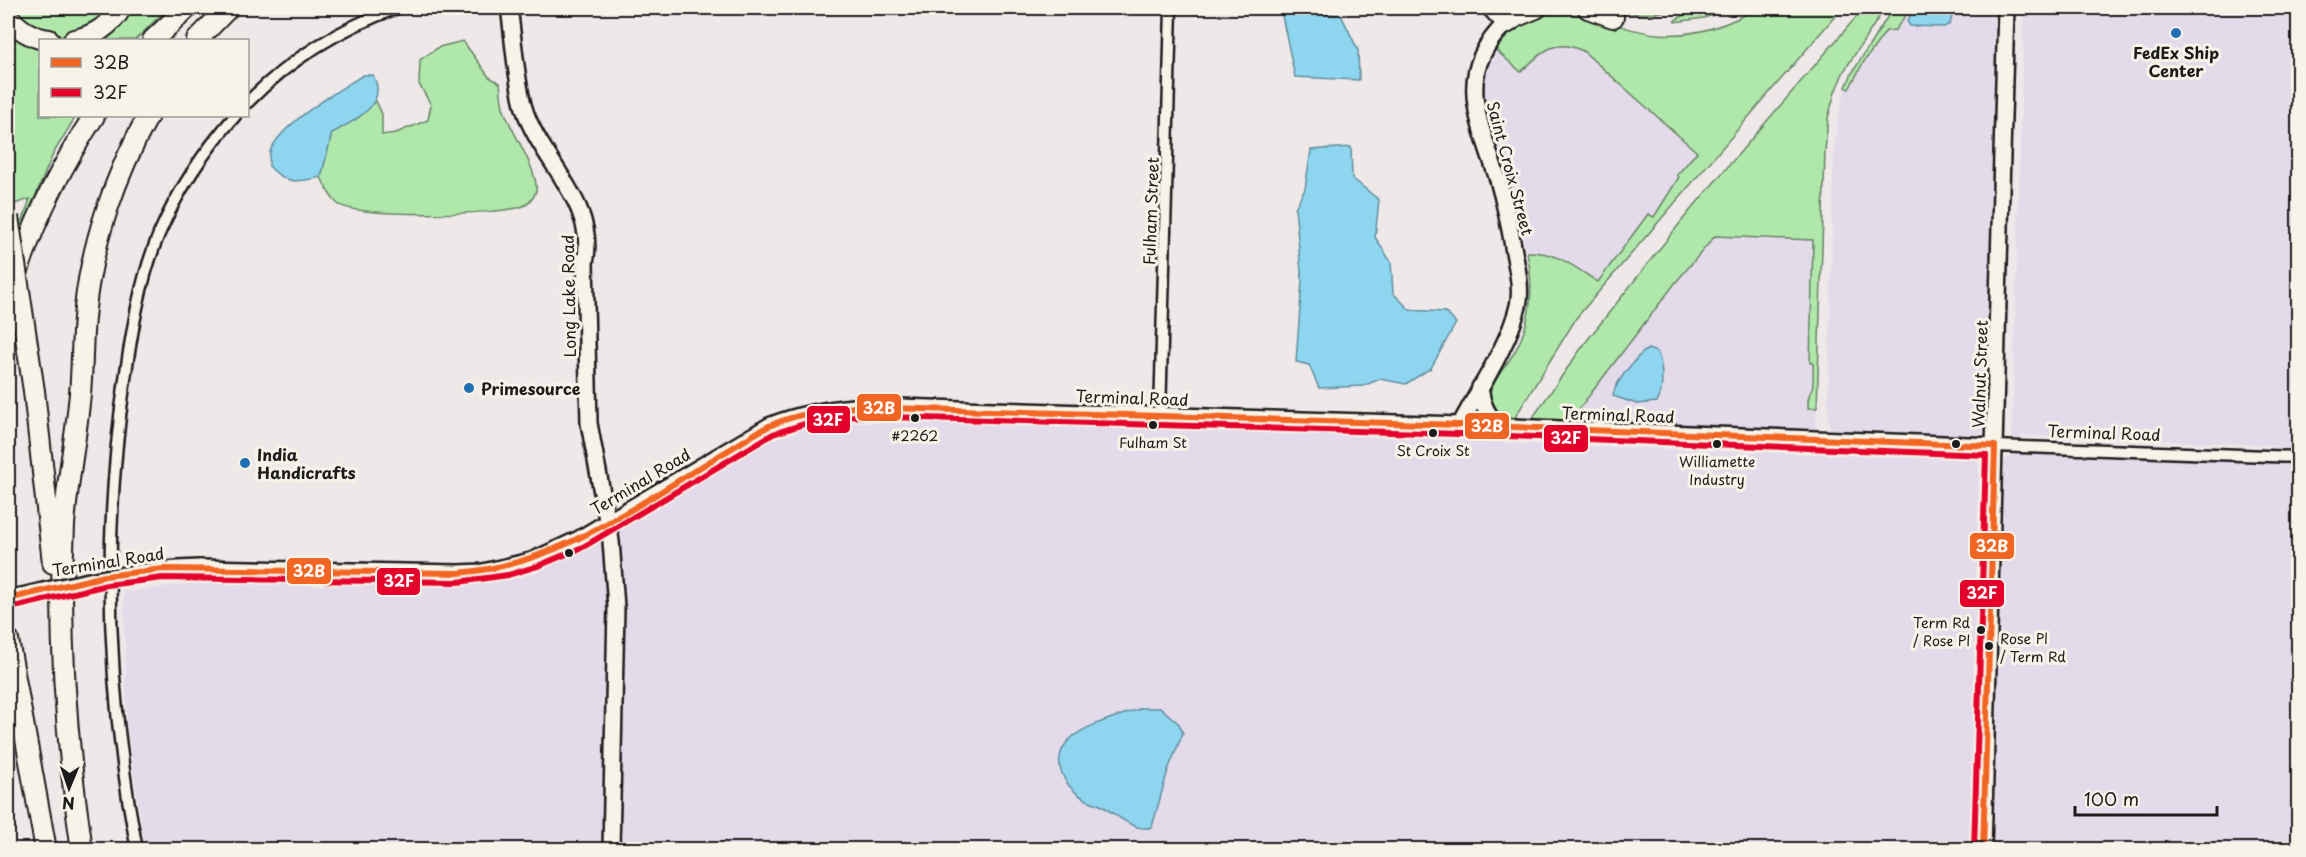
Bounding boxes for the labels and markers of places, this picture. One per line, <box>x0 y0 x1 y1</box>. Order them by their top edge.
marker: FedEx Ship Center <box>2169 26 2183 40</box>
place label: FedEx Ship Center <box>2133 40 2219 82</box>
place label: Primesource <box>481 376 581 400</box>
marker: Primesource <box>462 381 476 395</box>
marker: #2262 <box>909 412 921 424</box>
marker: Fulham St <box>1147 419 1159 431</box>
place label: #2262 <box>892 425 938 446</box>
marker: St Croix St <box>1427 427 1439 439</box>
place label: Fulham St <box>1119 432 1187 453</box>
marker: Williamette Industry <box>1711 438 1723 450</box>
unlabelled marker <box>1950 438 1962 450</box>
place label: St Croix St <box>1396 440 1470 461</box>
place label: India Handicrafts <box>257 442 356 484</box>
place label: Williamette Industry <box>1679 451 1755 490</box>
marker: India Handicrafts <box>238 456 252 470</box>
unlabelled marker <box>563 547 575 559</box>
place label: Term Rd / Rose Pl <box>1913 612 1970 651</box>
marker: Term Rd / Rose Pl <box>1975 624 1987 636</box>
place label: Rose Pl / Term Rd <box>2000 628 2066 667</box>
marker: Rose Pl / Term Rd <box>1983 640 1995 652</box>

